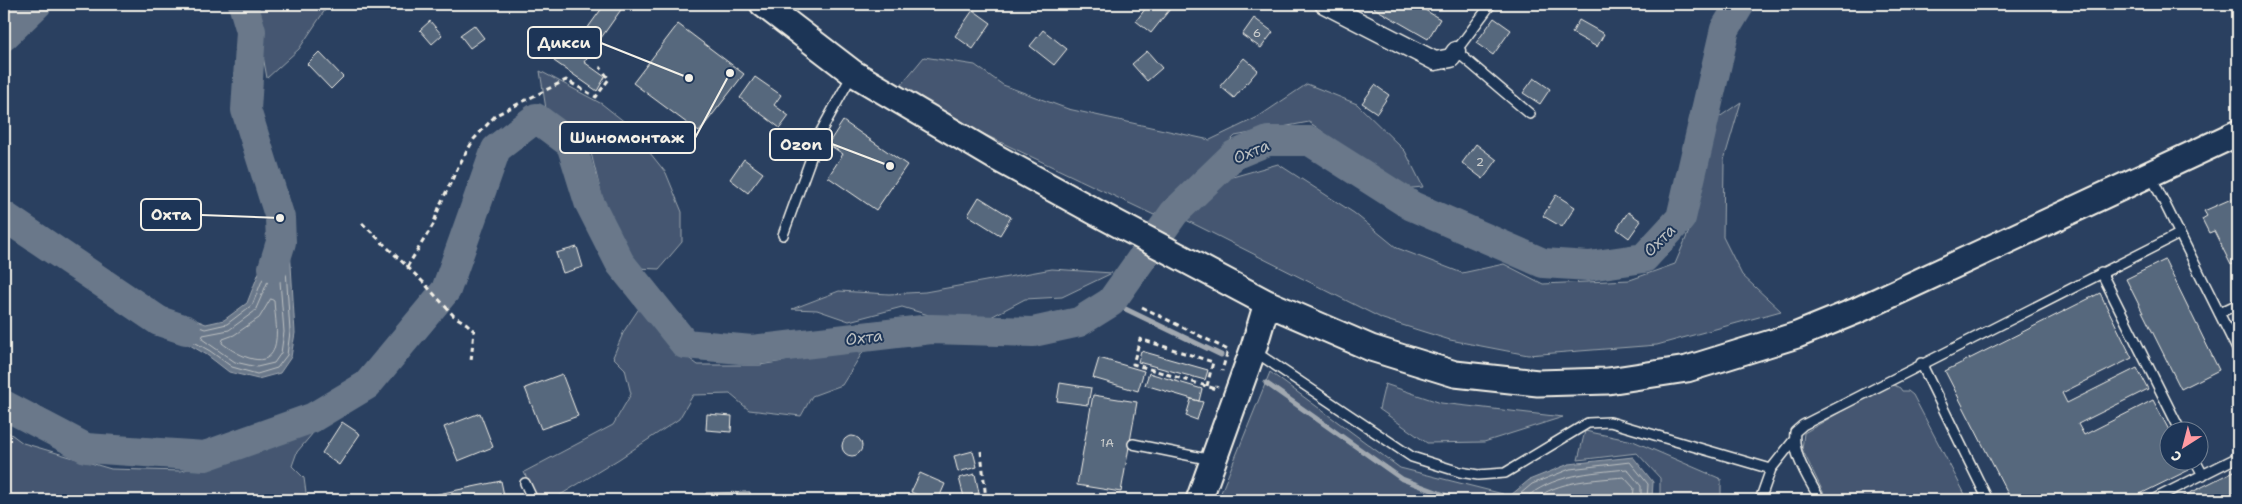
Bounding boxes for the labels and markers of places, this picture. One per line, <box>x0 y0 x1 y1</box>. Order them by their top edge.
callout: Дикси <box>528 27 601 58</box>
callout: Шиномонтаж <box>560 122 695 153</box>
callout: Ozon <box>770 129 832 160</box>
callout: Охта <box>141 199 201 230</box>

